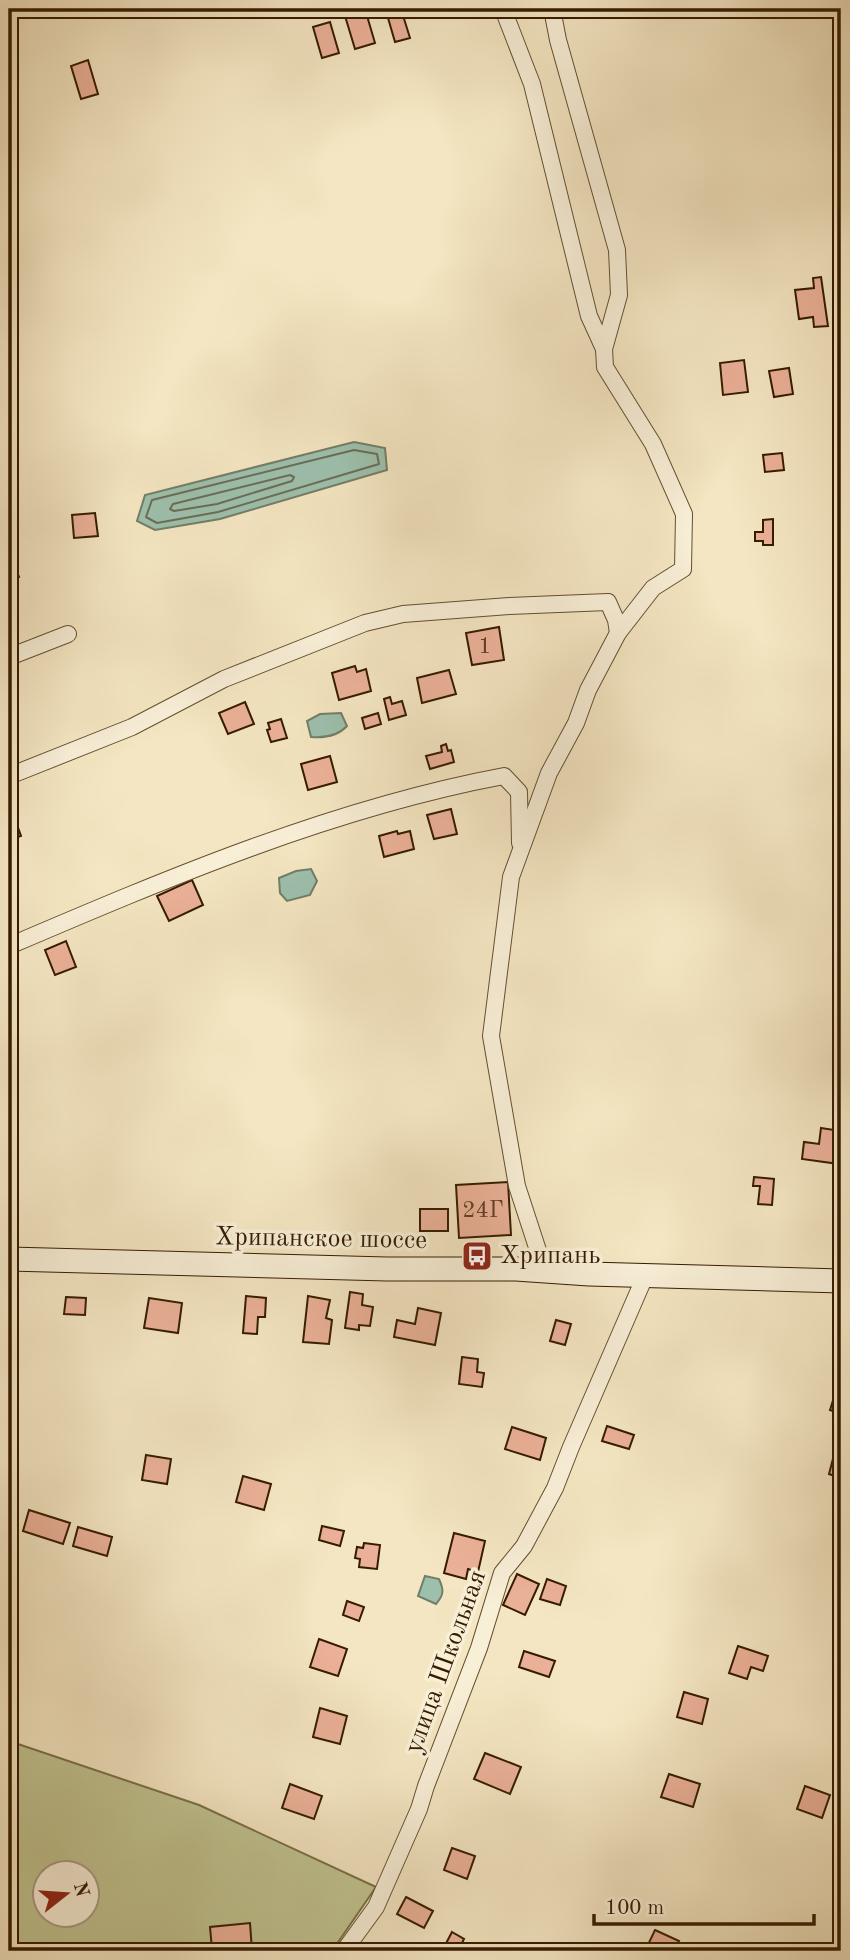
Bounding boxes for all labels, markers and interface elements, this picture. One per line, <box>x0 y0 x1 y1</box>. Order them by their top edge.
house number: 1 <box>478 635 492 658</box>
house number: 24Г <box>462 1199 504 1222</box>
street label: Хрипанское шоссе <box>215 1224 427 1254</box>
bus stop icon: Хрипань <box>460 1239 494 1273</box>
place label: Хрипань <box>500 1243 600 1269</box>
street label: улица Школьная <box>401 1567 491 1757</box>
north arrow <box>32 1858 102 1928</box>
text: N <box>69 1880 91 1900</box>
scale bar <box>594 1883 815 1927</box>
text: 100 m <box>605 1898 664 1919</box>

